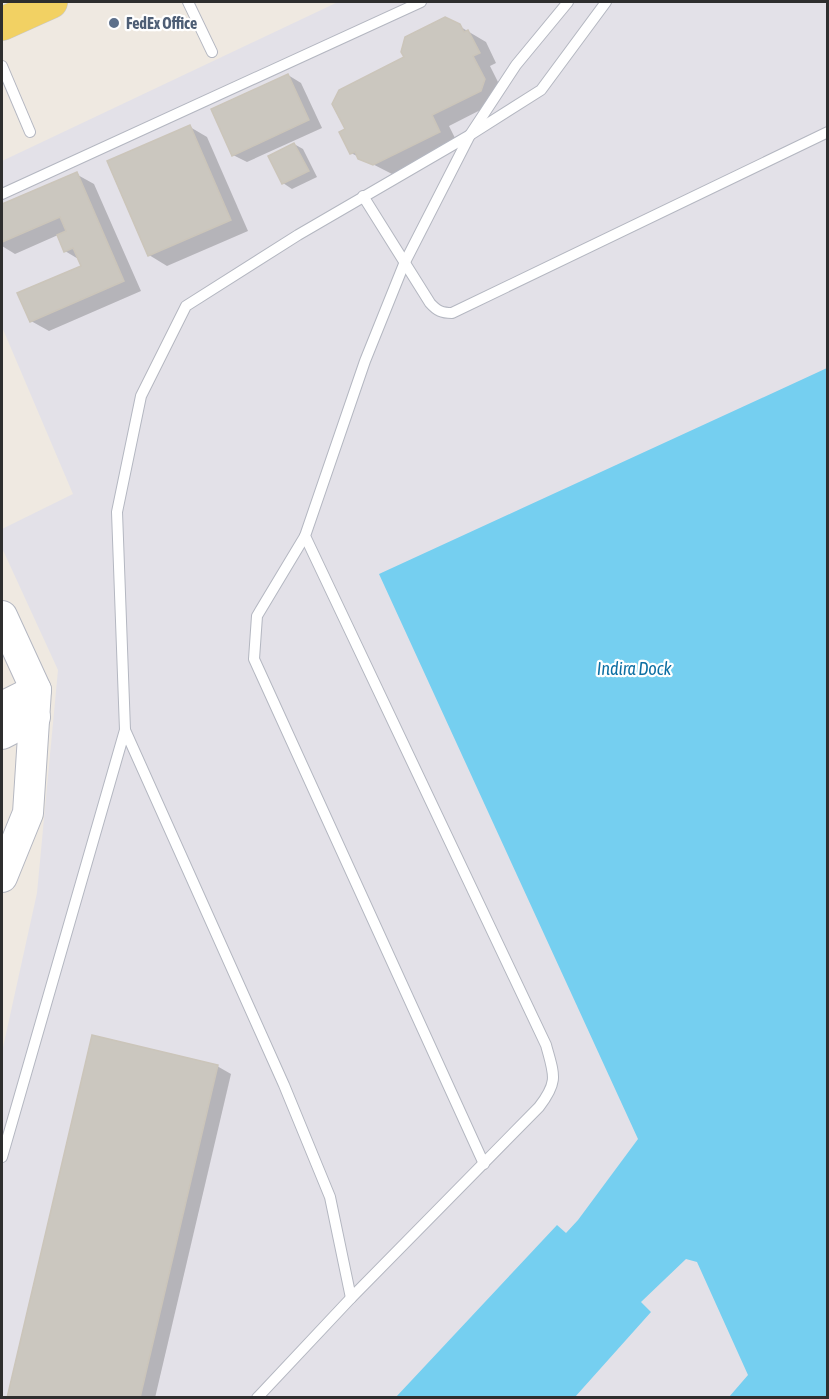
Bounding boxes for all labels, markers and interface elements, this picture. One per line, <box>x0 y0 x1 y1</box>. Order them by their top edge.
place label: FedEx Office <box>126 14 197 32</box>
marker: FedEx Office <box>107 16 121 30</box>
water label: Indira Dock <box>597 658 672 679</box>

